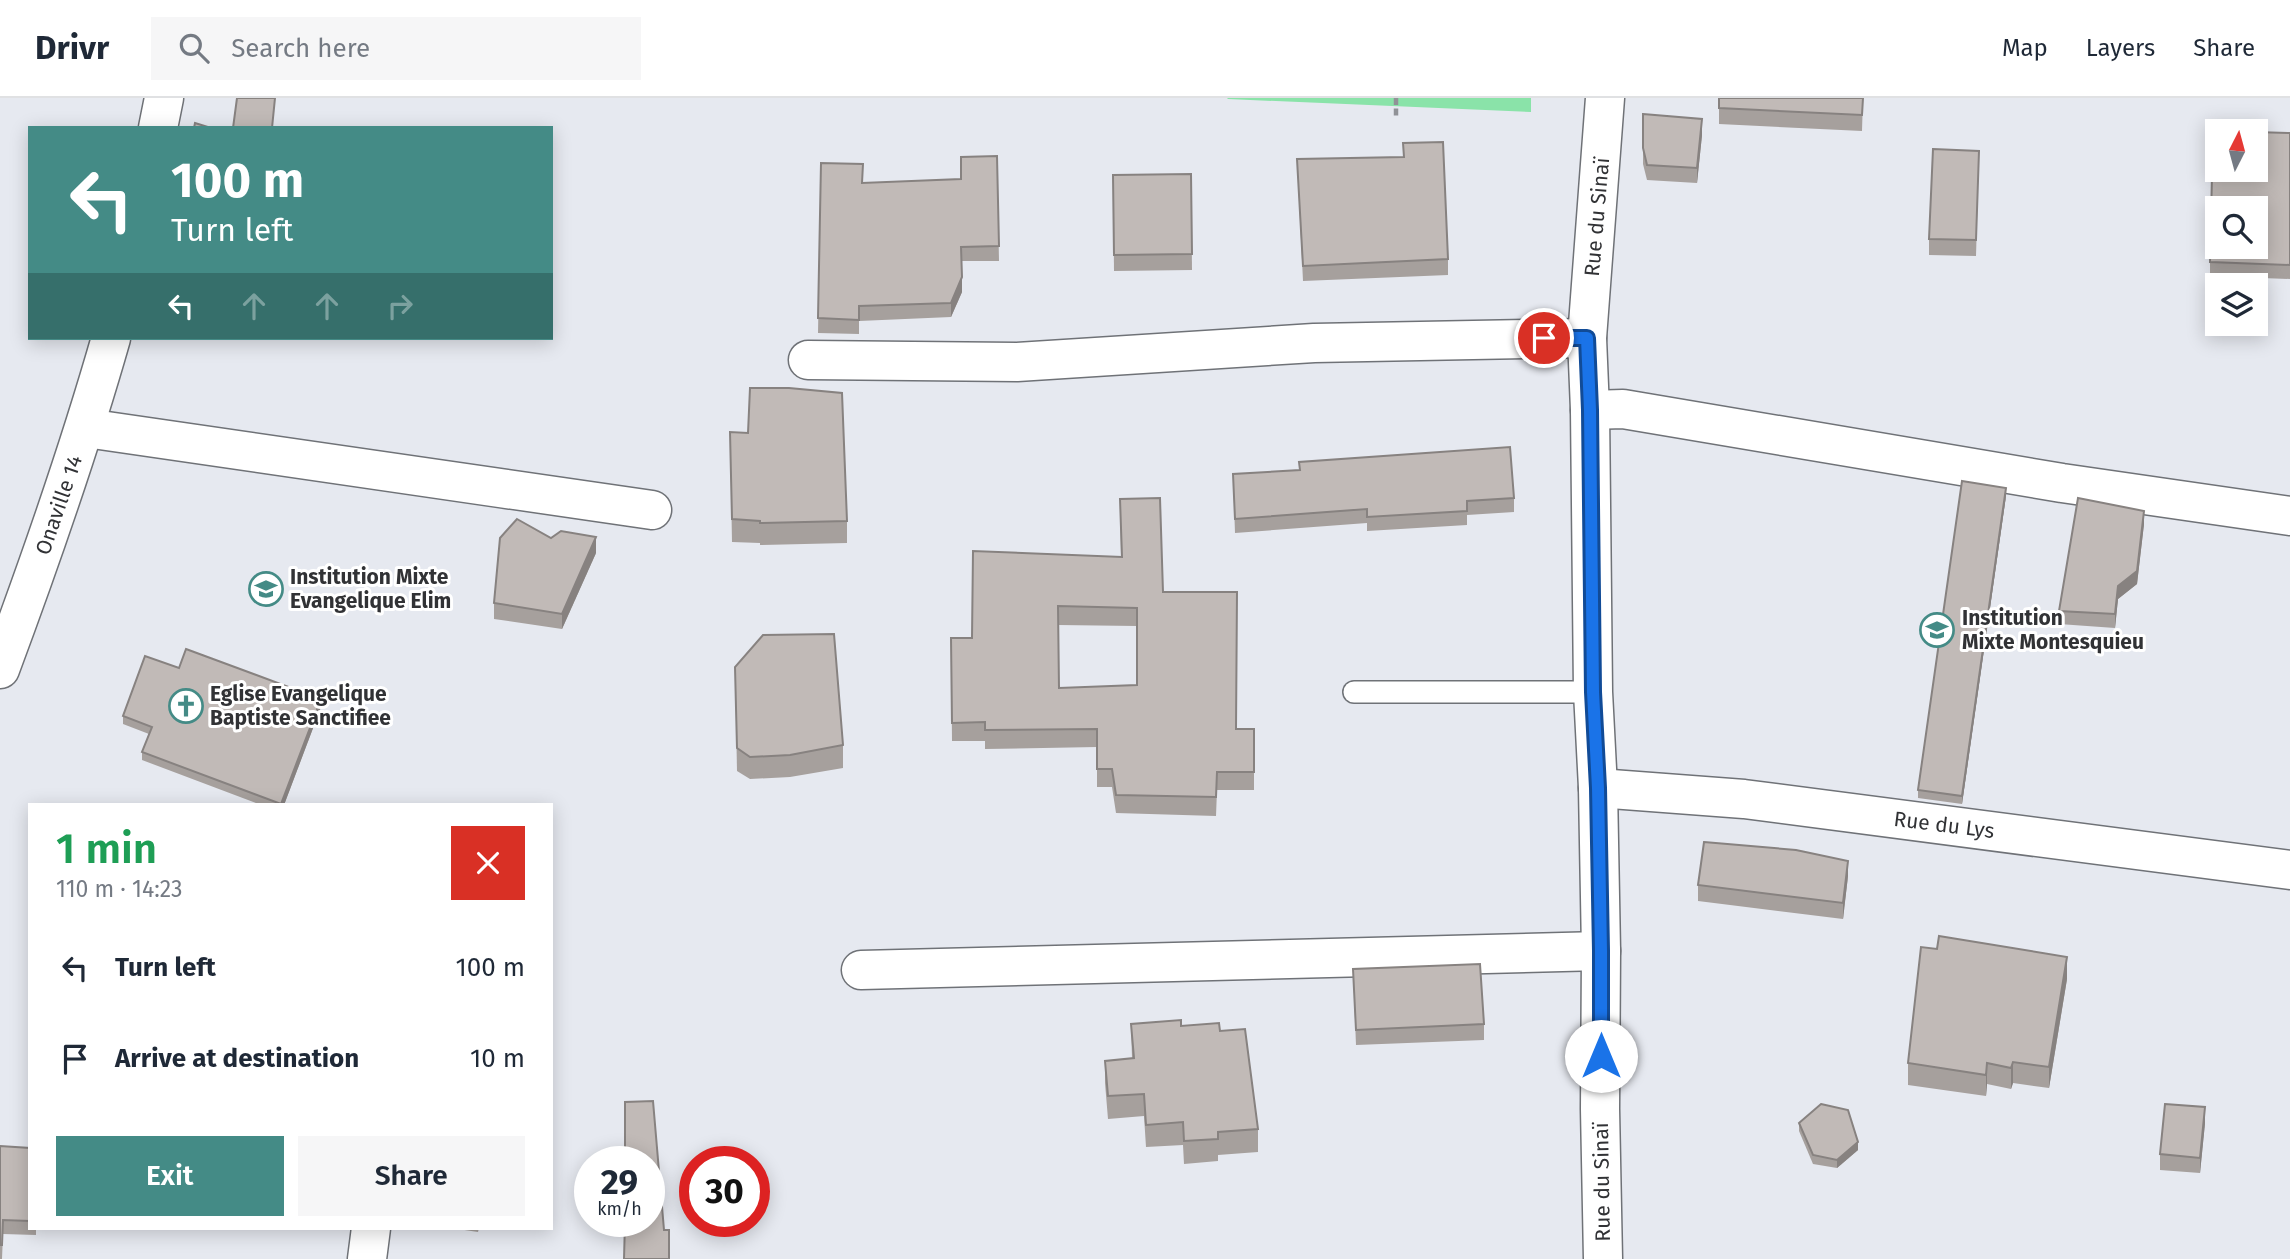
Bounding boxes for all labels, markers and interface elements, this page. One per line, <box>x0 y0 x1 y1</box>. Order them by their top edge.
search box <box>151 17 641 80</box>
text: Drivr <box>35 28 109 68</box>
icon: search <box>175 29 213 67</box>
text: Search here <box>231 33 370 64</box>
text: Map <box>2002 34 2048 62</box>
text: Layers <box>2086 34 2155 62</box>
text: Share <box>2193 34 2255 62</box>
north arrow <box>2205 119 2268 182</box>
map controls <box>2205 119 2268 336</box>
text: 100 m <box>171 151 304 210</box>
icon: left <box>56 154 147 245</box>
street label: Rue du Sinaï <box>1579 155 1615 278</box>
button: search <box>2205 196 2268 259</box>
text: Turn left <box>171 211 293 249</box>
button: layers <box>2205 273 2268 336</box>
icon: left <box>162 287 200 325</box>
icon: ahead <box>235 287 273 325</box>
icon: ahead <box>308 287 346 325</box>
icon: right <box>381 287 419 325</box>
pin <box>1514 308 1574 368</box>
icon: arrive <box>1525 319 1563 357</box>
street label: Onaville 14 <box>30 452 88 558</box>
place label: Institution Mixte Evangelique Elim <box>290 564 451 614</box>
school or university icon: Institution Mixte Evangelique Elim <box>247 570 285 608</box>
place label: Institution Mixte Montesquieu <box>1962 605 2144 655</box>
school or university icon: Institution Mixte Montesquieu <box>1918 611 1956 649</box>
place label: Eglise Evangelique Baptiste Sanctifiee <box>210 681 391 731</box>
church icon: Eglise Evangelique Baptiste Sanctifiee <box>167 687 205 725</box>
street label: Rue du Lys <box>1892 806 1996 844</box>
text: 1 min <box>56 824 157 874</box>
button: close <box>451 826 525 900</box>
text: 110 m · 14:23 <box>56 875 182 903</box>
icon: left <box>56 949 94 987</box>
text: Turn left <box>115 952 216 983</box>
text: 100 m <box>456 952 525 983</box>
position arrow <box>1564 1019 1638 1093</box>
icon: arrive <box>56 1040 94 1078</box>
text: Arrive at destination <box>115 1043 359 1074</box>
text: 10 m <box>470 1043 525 1074</box>
street label: Rue du Sinaï <box>1588 1121 1616 1242</box>
button: Exit <box>56 1136 284 1216</box>
button: Share <box>298 1136 525 1216</box>
speed limit sign: 30 <box>679 1146 770 1237</box>
text: 29 <box>601 1161 638 1203</box>
text: km/h <box>597 1198 642 1220</box>

